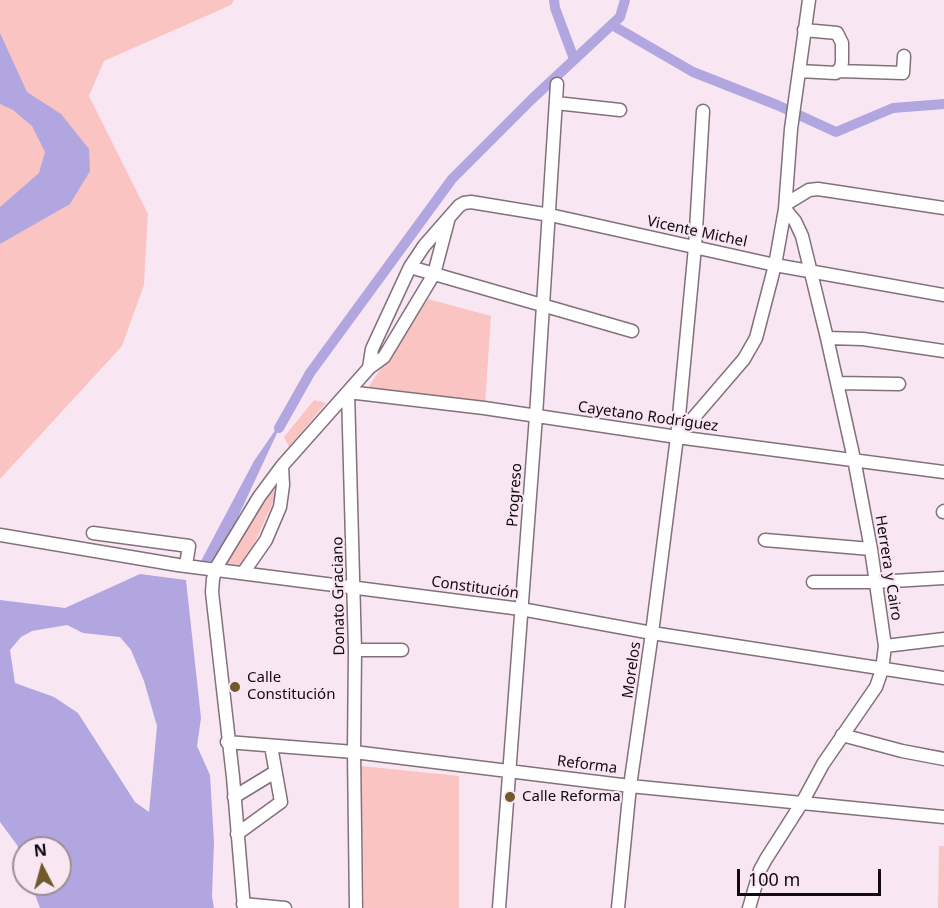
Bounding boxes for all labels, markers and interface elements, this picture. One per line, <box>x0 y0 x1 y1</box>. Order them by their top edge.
street label: Vicente Michel <box>645 213 749 251</box>
street label: Cayetano Rodríguez <box>577 398 719 436</box>
street label: Progreso <box>504 463 526 527</box>
street label: Herrera y Cairo <box>871 514 905 622</box>
street label: Donato Graciano <box>329 536 349 656</box>
street label: Constitución <box>430 573 520 603</box>
street label: Morelos <box>619 640 645 700</box>
place label: Calle Constitución <box>247 669 335 704</box>
marker: Calle Constitución <box>228 680 242 694</box>
street label: Reforma <box>556 752 618 778</box>
place label: Calle Reforma <box>522 788 621 806</box>
marker: Calle Reforma <box>503 790 517 804</box>
north arrow <box>12 836 72 896</box>
text: N <box>33 838 48 862</box>
scale bar <box>740 857 884 895</box>
text: 100 m <box>748 867 800 891</box>

